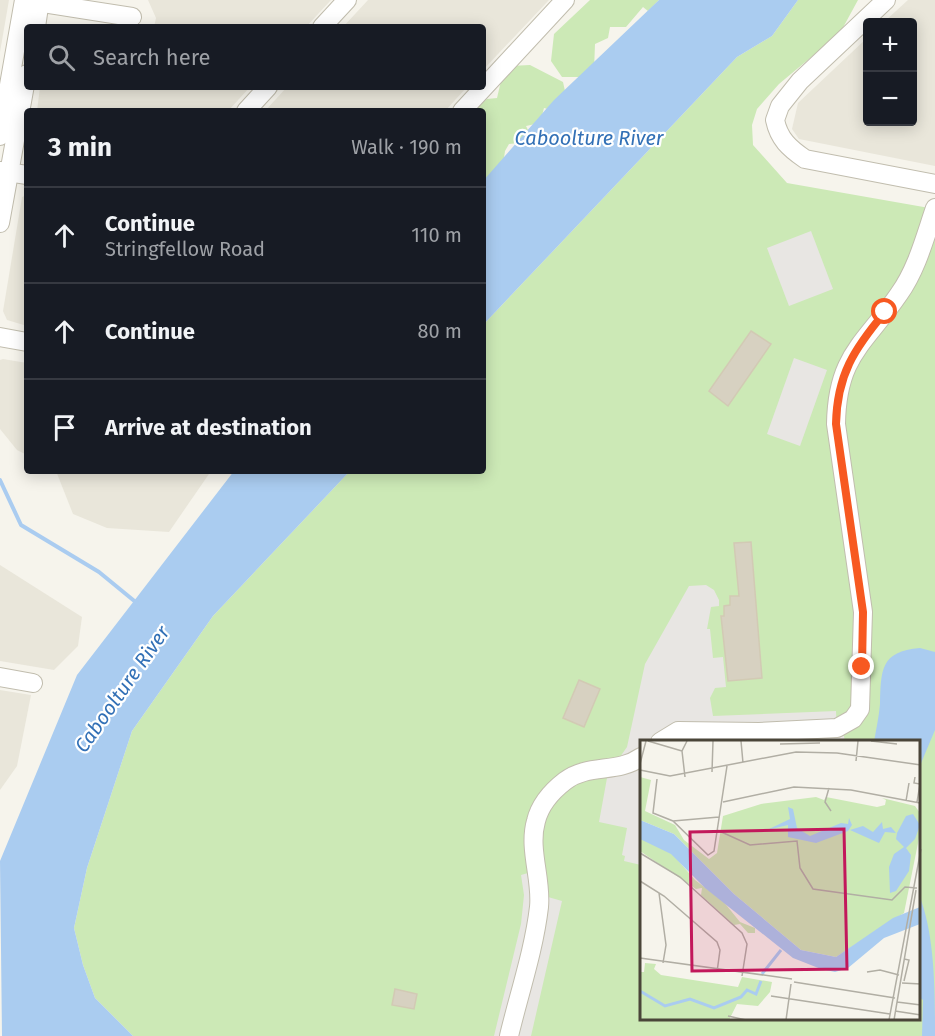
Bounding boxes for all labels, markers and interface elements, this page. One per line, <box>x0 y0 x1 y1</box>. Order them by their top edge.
map controls <box>863 18 917 126</box>
button: + <box>863 18 917 72</box>
search box <box>24 24 486 90</box>
icon: search <box>45 41 78 74</box>
text: Search here <box>93 44 211 71</box>
button: − <box>863 72 917 126</box>
water label: Caboolture River <box>515 126 665 150</box>
text: 3 min <box>48 132 112 163</box>
text: Walk · 190 m <box>351 135 462 159</box>
text: Continue <box>105 210 195 237</box>
icon: ahead <box>48 219 81 252</box>
text: 110 m <box>411 223 462 247</box>
text: Stringfellow Road <box>105 237 265 261</box>
route start <box>871 298 897 324</box>
icon: ahead <box>48 315 81 348</box>
text: Continue <box>105 318 195 345</box>
text: 80 m <box>417 319 462 343</box>
icon: arrive <box>48 411 81 444</box>
text: Arrive at destination <box>105 414 312 441</box>
water label: Caboolture River <box>69 620 175 757</box>
route end <box>848 653 874 679</box>
inset map <box>640 740 920 1021</box>

